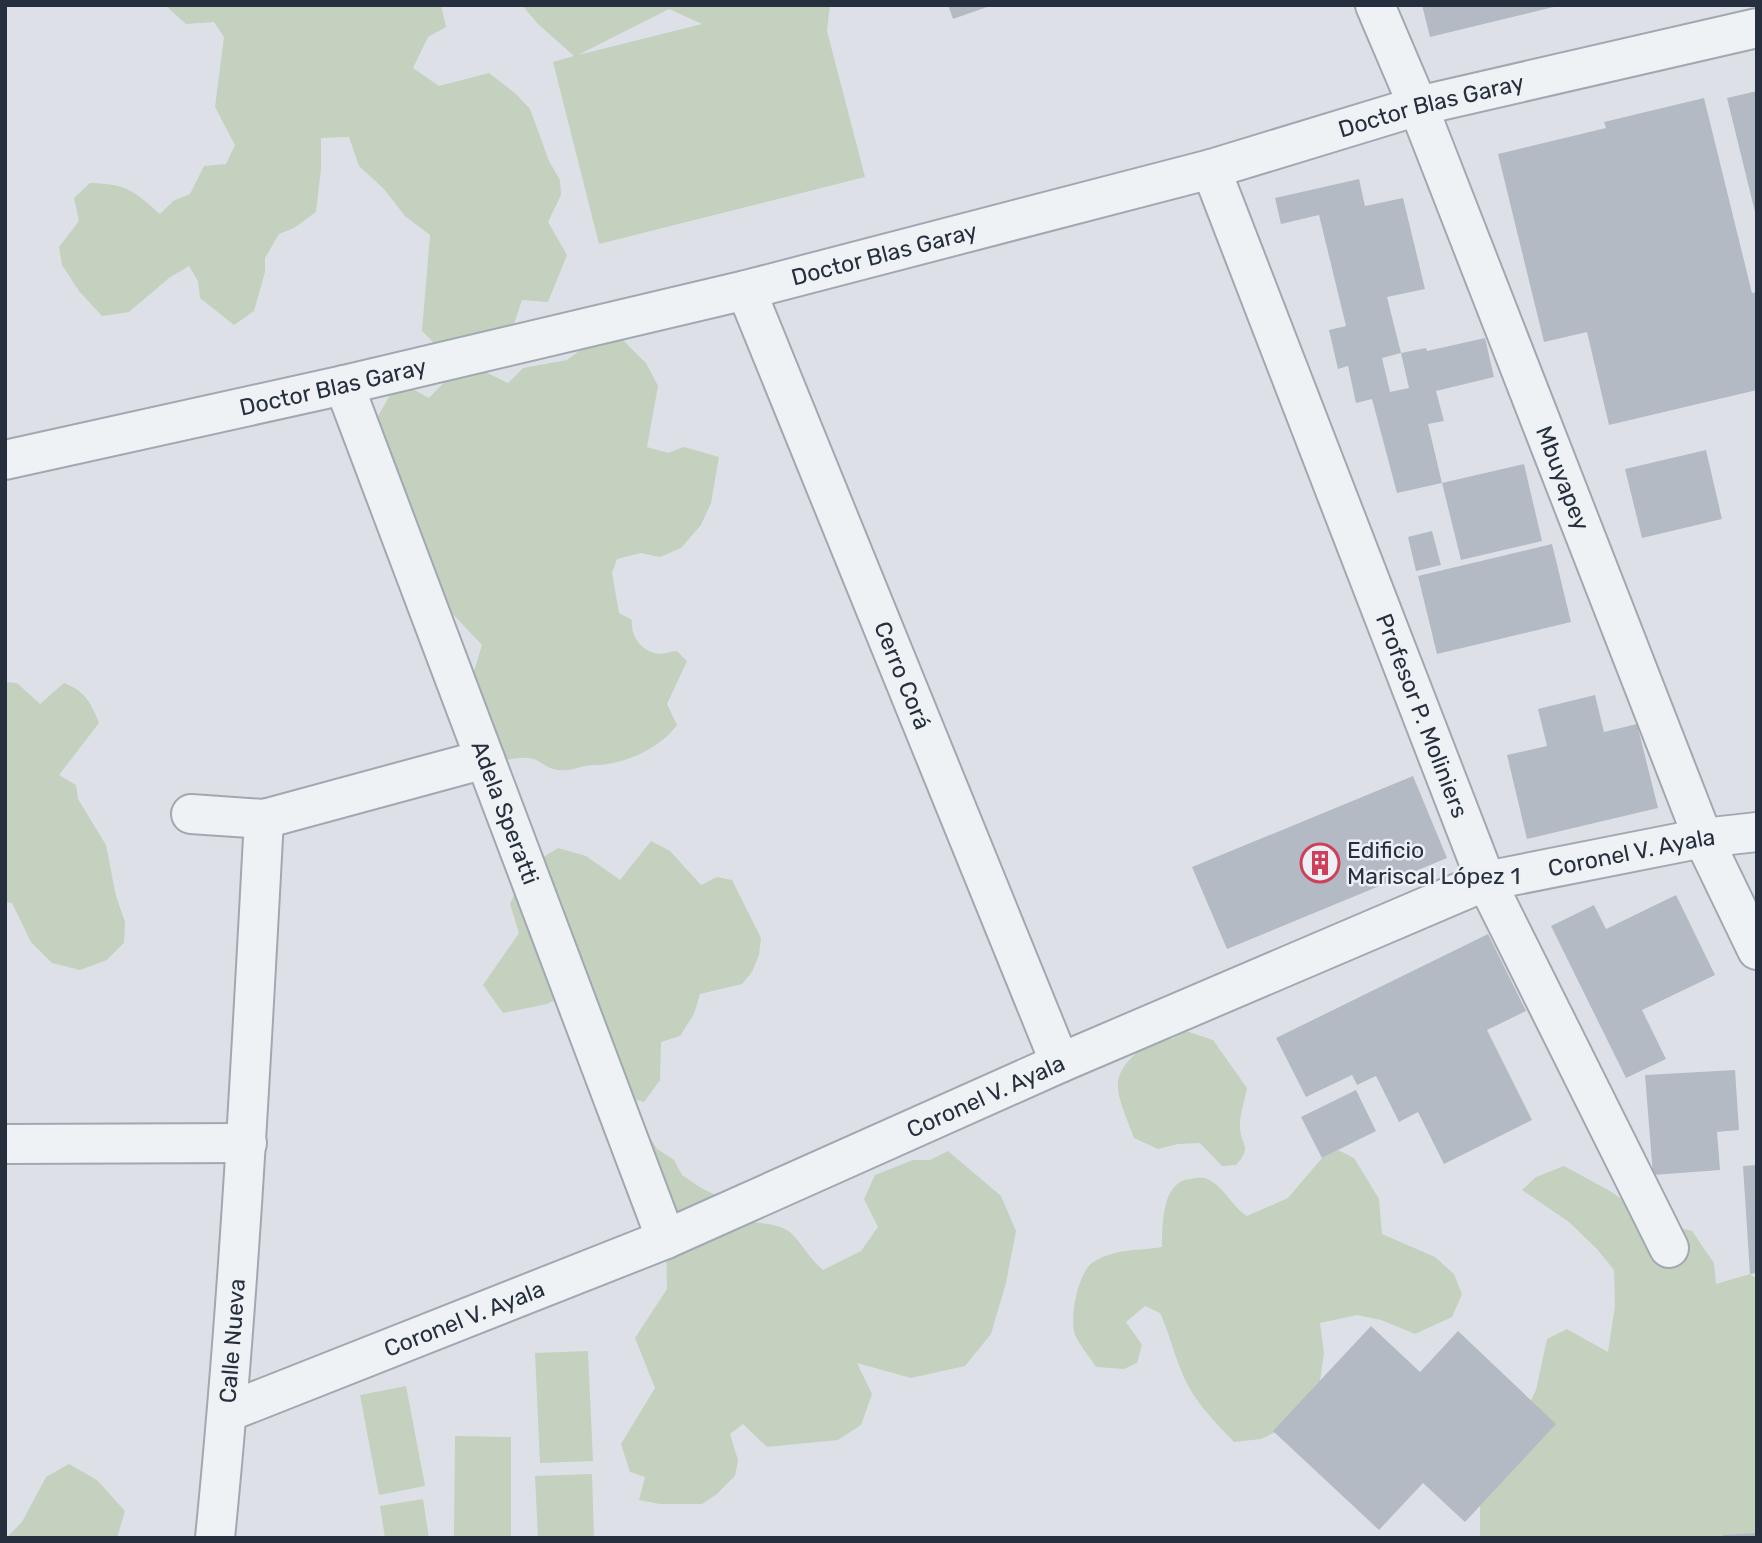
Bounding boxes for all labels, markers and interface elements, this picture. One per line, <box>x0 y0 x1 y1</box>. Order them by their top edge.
street label: Doctor Blas Garay <box>1335 68 1527 143</box>
street label: Doctor Blas Garay <box>788 216 980 292</box>
street label: Doctor Blas Garay <box>237 352 430 422</box>
street label: Mbuyapey <box>1530 422 1596 534</box>
street label: Profesor P. Moliniers <box>1370 609 1474 822</box>
street label: Cerro Corá <box>868 617 937 734</box>
street label: Adela Speratti <box>465 737 545 888</box>
street label: Coronel V. Ayala <box>1545 823 1717 882</box>
place label: Edificio Mariscal López 1 <box>1347 836 1520 890</box>
building icon: Edificio Mariscal López 1 <box>1299 842 1341 884</box>
street label: Coronel V. Ayala <box>902 1049 1069 1144</box>
street label: Coronel V. Ayala <box>380 1274 548 1363</box>
street label: Calle Nueva <box>213 1277 251 1404</box>

